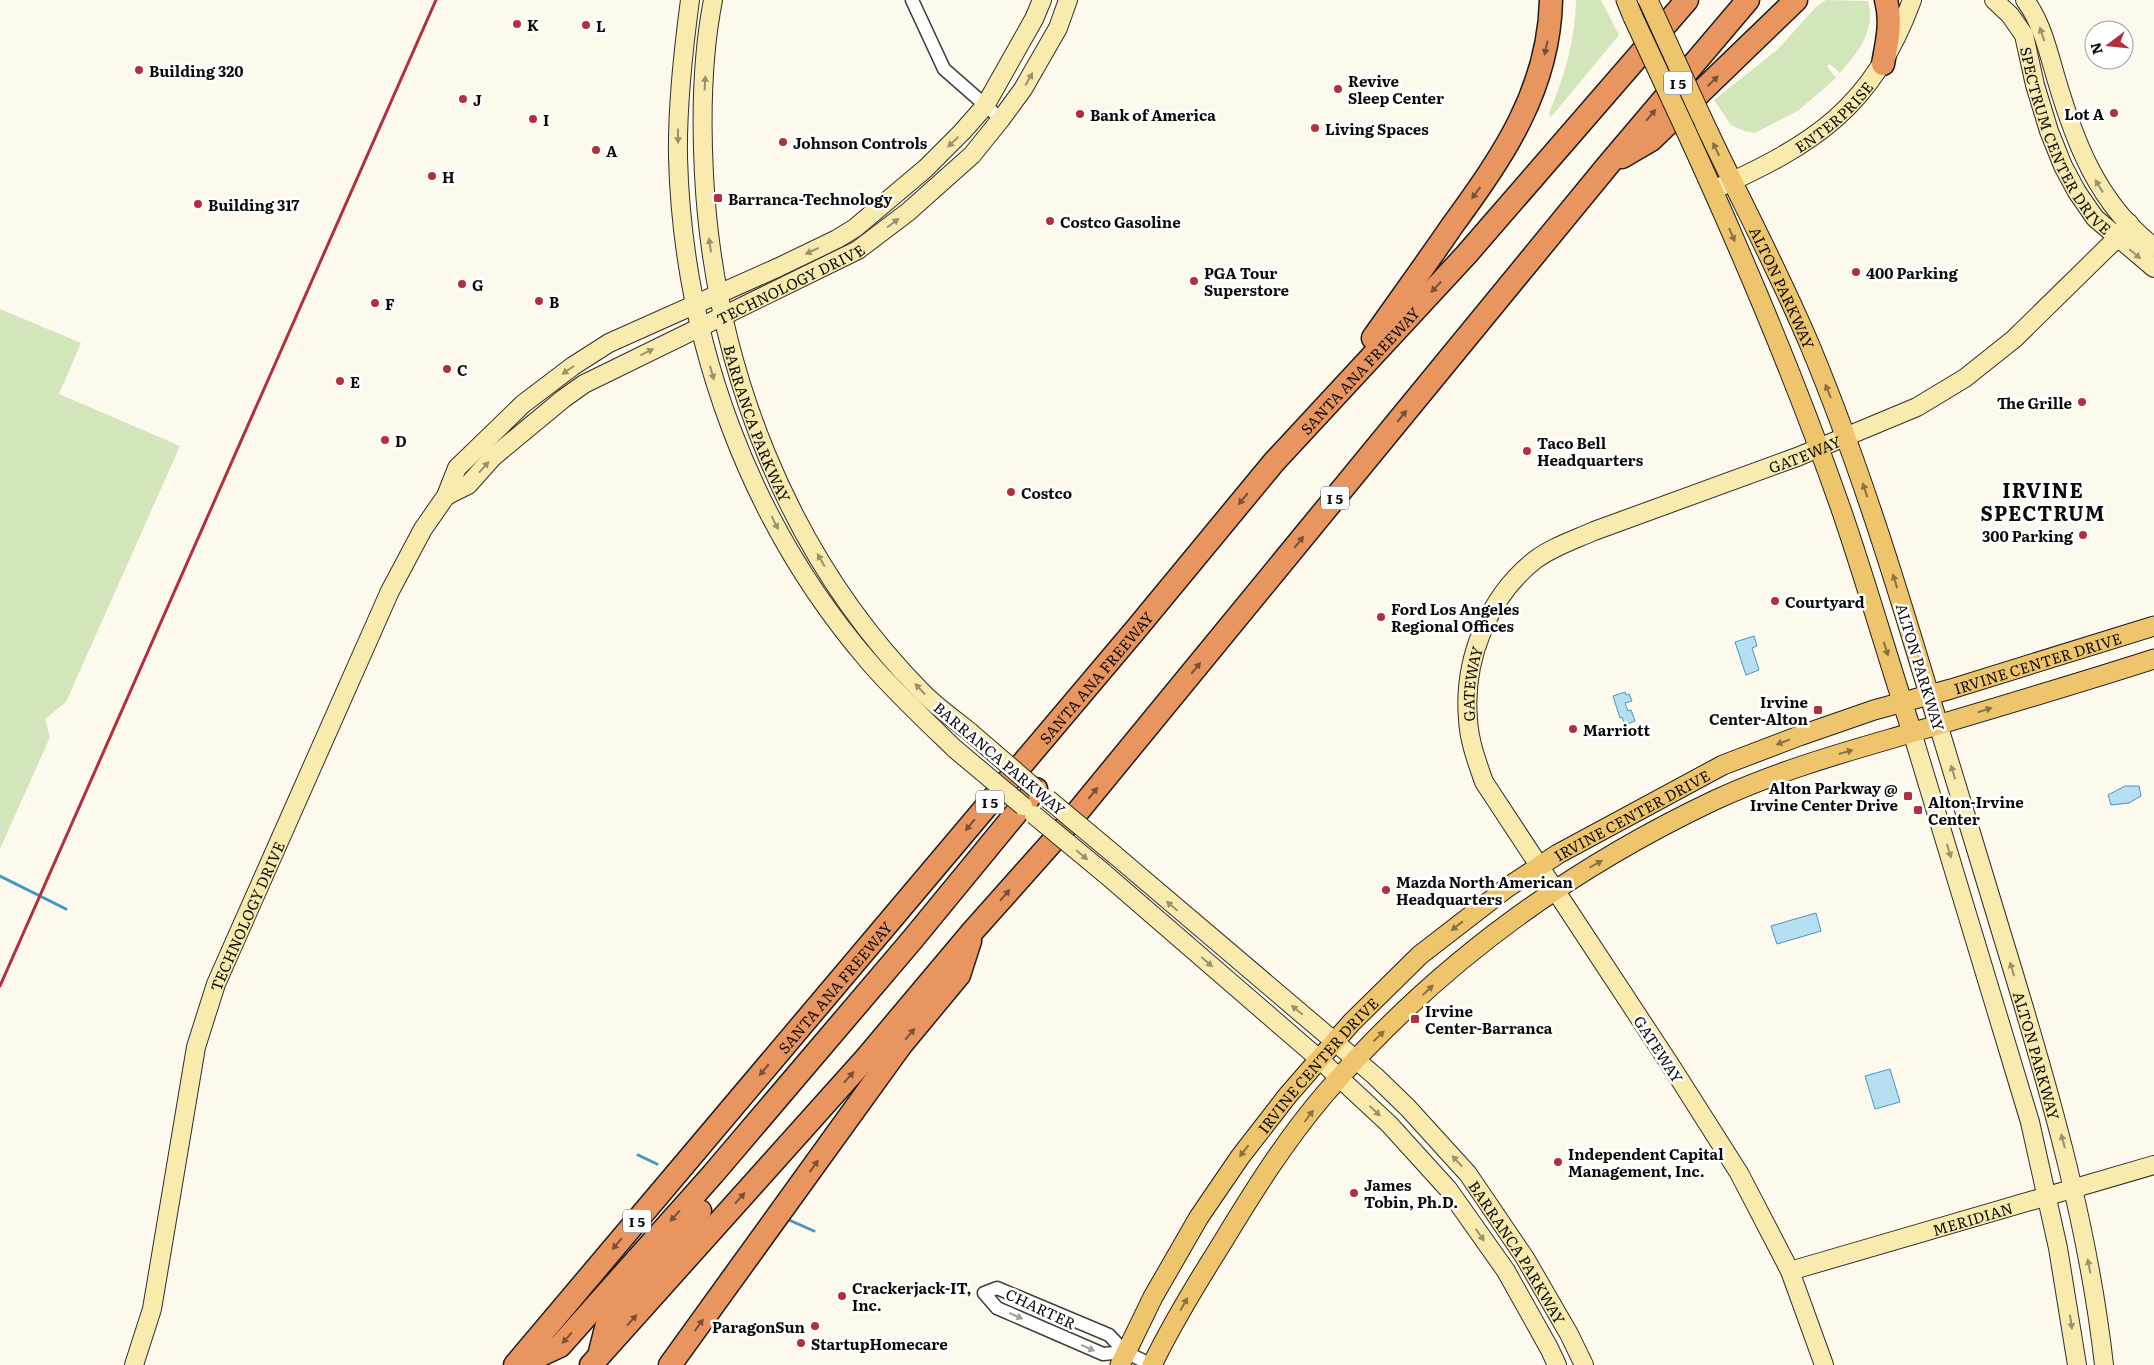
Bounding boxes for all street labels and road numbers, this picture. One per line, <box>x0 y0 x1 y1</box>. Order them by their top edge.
street label: SPECTRUM CENTER DRIVE <box>2019 41 2121 235</box>
road number: I 5 <box>1664 72 1692 95</box>
street label: ENTERPRISE <box>1789 76 1878 157</box>
street label: ALTON PARKWAY <box>1745 222 1822 352</box>
street label: TECHNOLOGY DRIVE <box>712 238 869 329</box>
street label: SANTA ANA FREEWAY <box>1294 301 1425 439</box>
street label: BARRANCA PARKWAY <box>719 342 798 506</box>
street label: GATEWAY <box>1765 428 1844 478</box>
road number: I 5 <box>1321 486 1349 509</box>
street label: ALTON PARKWAY <box>1891 600 1951 734</box>
street label: SANTA ANA FREEWAY <box>1033 606 1158 748</box>
street label: IRVINE CENTER DRIVE <box>1951 625 2124 699</box>
street label: GATEWAY <box>1456 643 1488 722</box>
street label: BARRANCA PARKWAY <box>929 696 1071 820</box>
street label: IRVINE CENTER DRIVE <box>1549 763 1714 866</box>
road number: I 5 <box>976 790 1004 814</box>
street label: TECHNOLOGY DRIVE <box>203 837 289 994</box>
street label: SANTA ANA FREEWAY <box>772 915 897 1058</box>
street label: ALTON PARKWAY <box>2008 988 2067 1122</box>
street label: IRVINE CENTER DRIVE <box>1251 991 1383 1138</box>
street label: GATEWAY <box>1629 1011 1690 1087</box>
street label: BARRANCA PARKWAY <box>1464 1175 1572 1328</box>
street label: MERIDIAN <box>1929 1195 2015 1240</box>
road number: I 5 <box>623 1210 651 1232</box>
street label: CHARTER <box>1002 1282 1080 1334</box>

